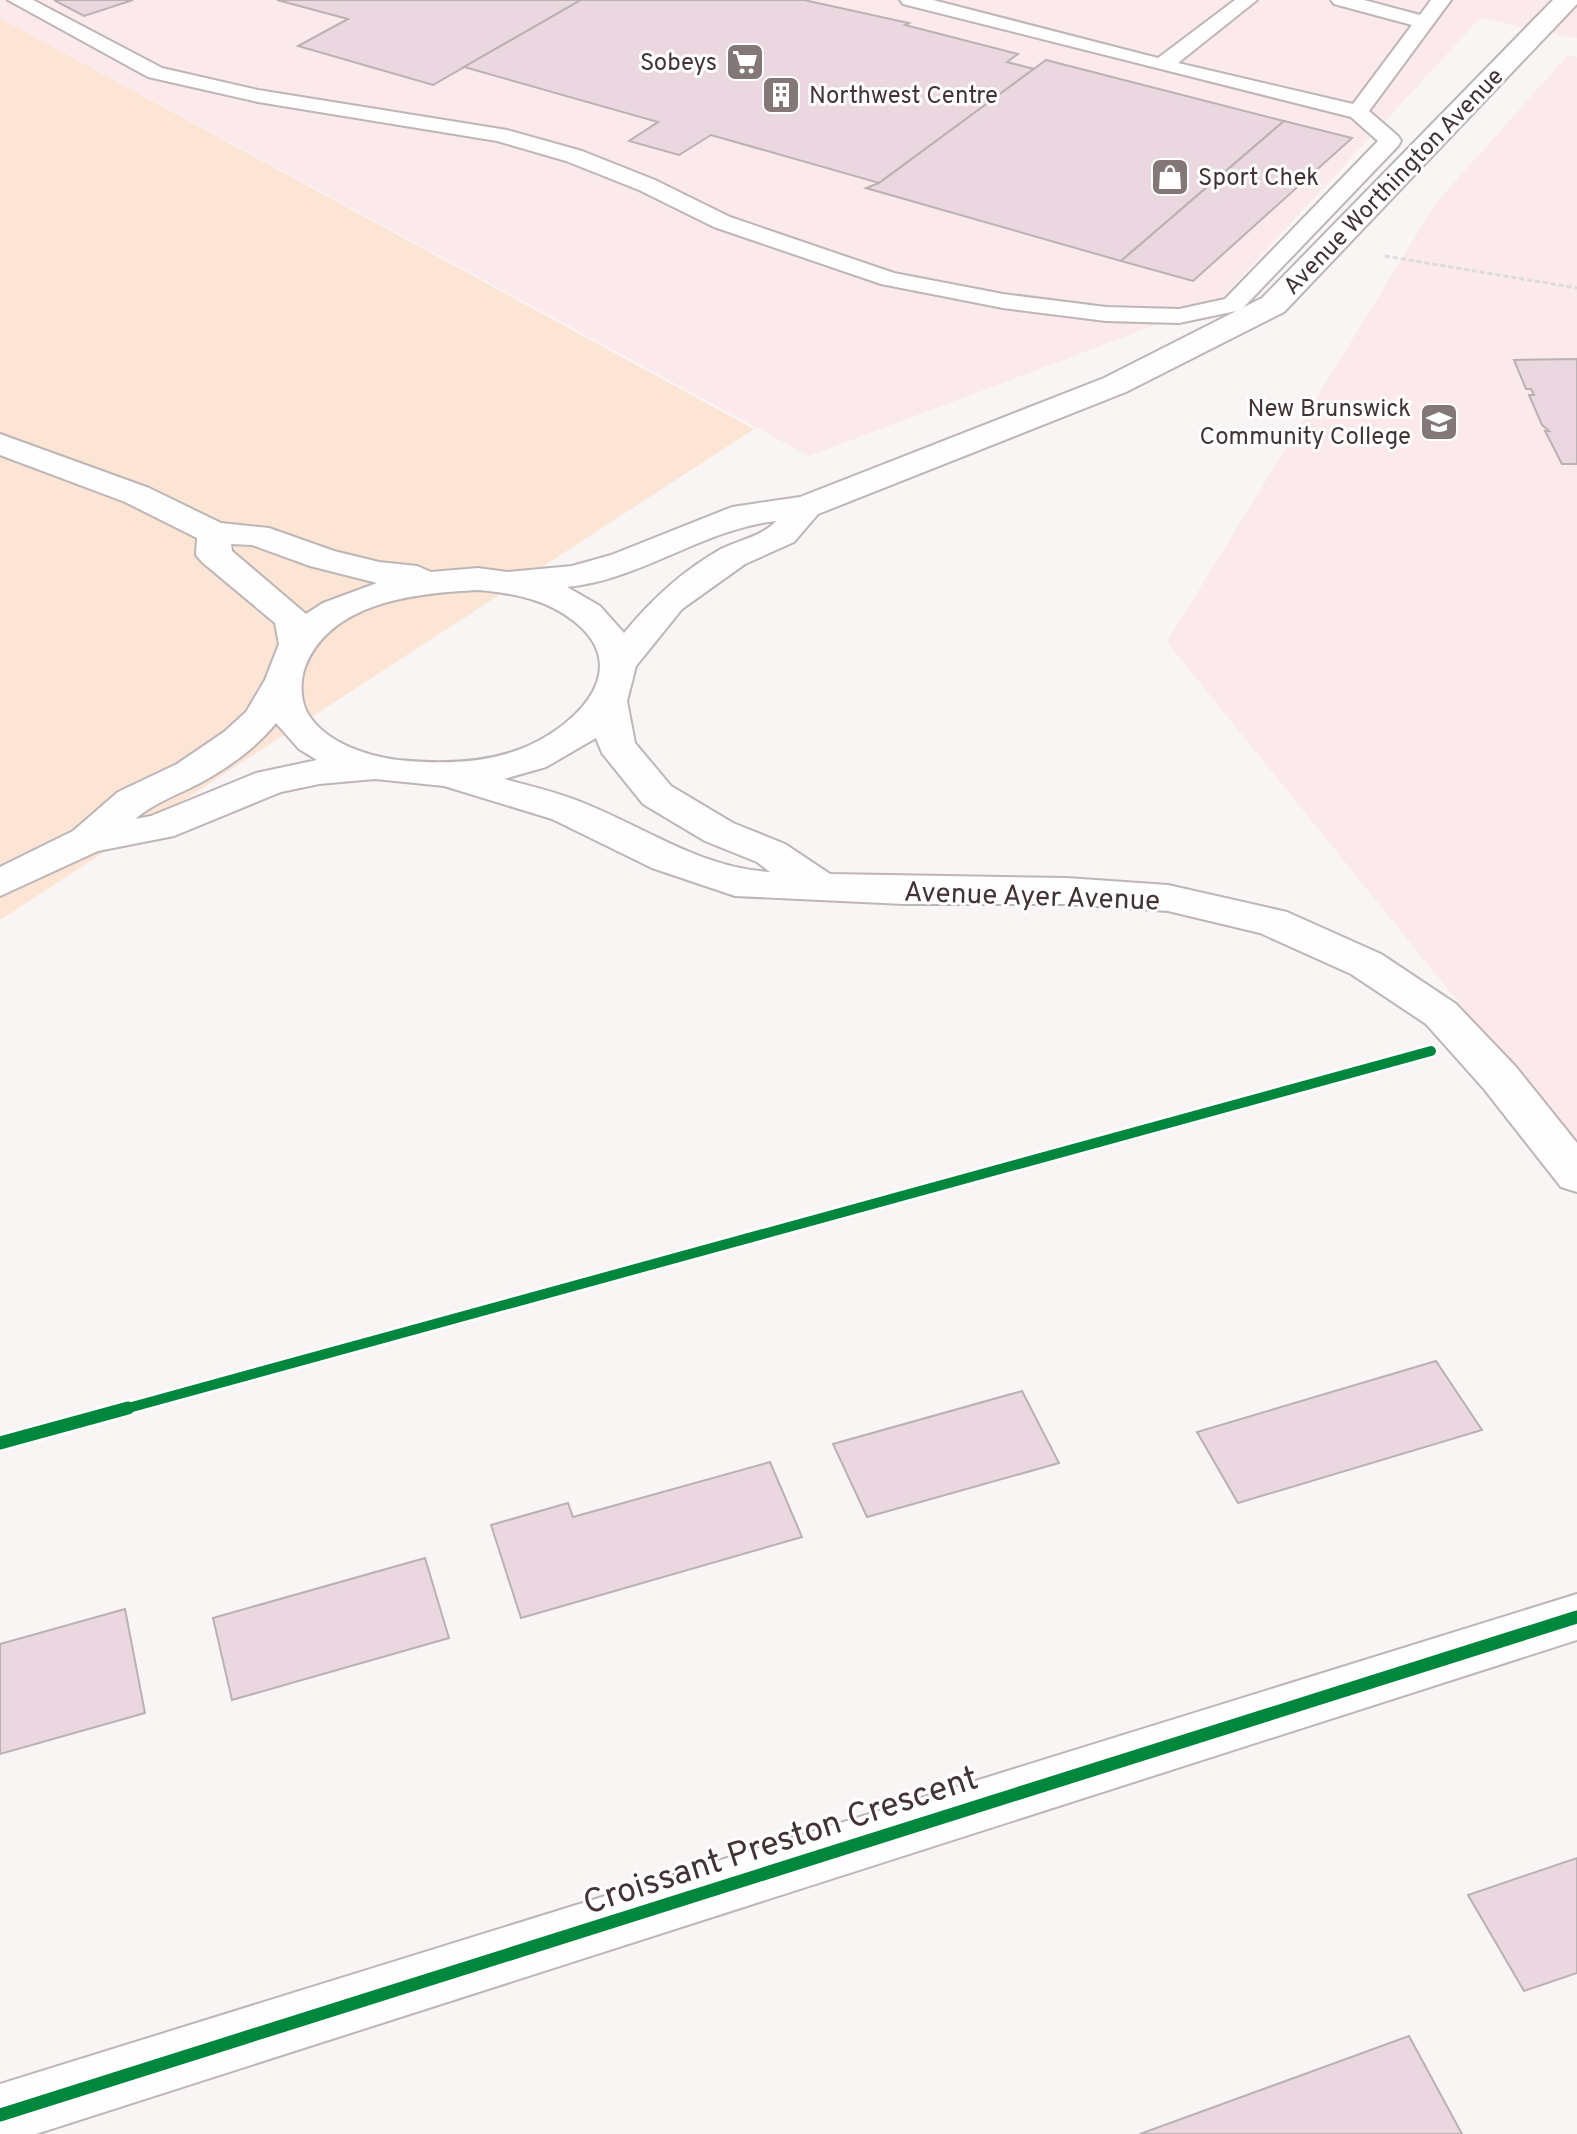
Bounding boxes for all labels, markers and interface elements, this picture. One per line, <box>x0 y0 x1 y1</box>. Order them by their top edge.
supermarket icon: Sobeys <box>724 41 766 83</box>
place label: Sobeys <box>640 49 717 79</box>
street label: Avenue Worthington Avenue <box>1278 63 1511 302</box>
building icon: Northwest Centre <box>760 74 802 116</box>
place label: Northwest Centre <box>809 82 998 112</box>
shop icon: Sport Chek <box>1149 156 1191 198</box>
place label: Sport Chek <box>1198 164 1319 194</box>
place label: New Brunswick Community College <box>1200 395 1411 453</box>
school or university icon: New Brunswick Community College <box>1418 401 1460 443</box>
street label: Avenue Ayer Avenue <box>903 876 1161 920</box>
street label: Croissant Preston Crescent <box>578 1758 984 1927</box>

